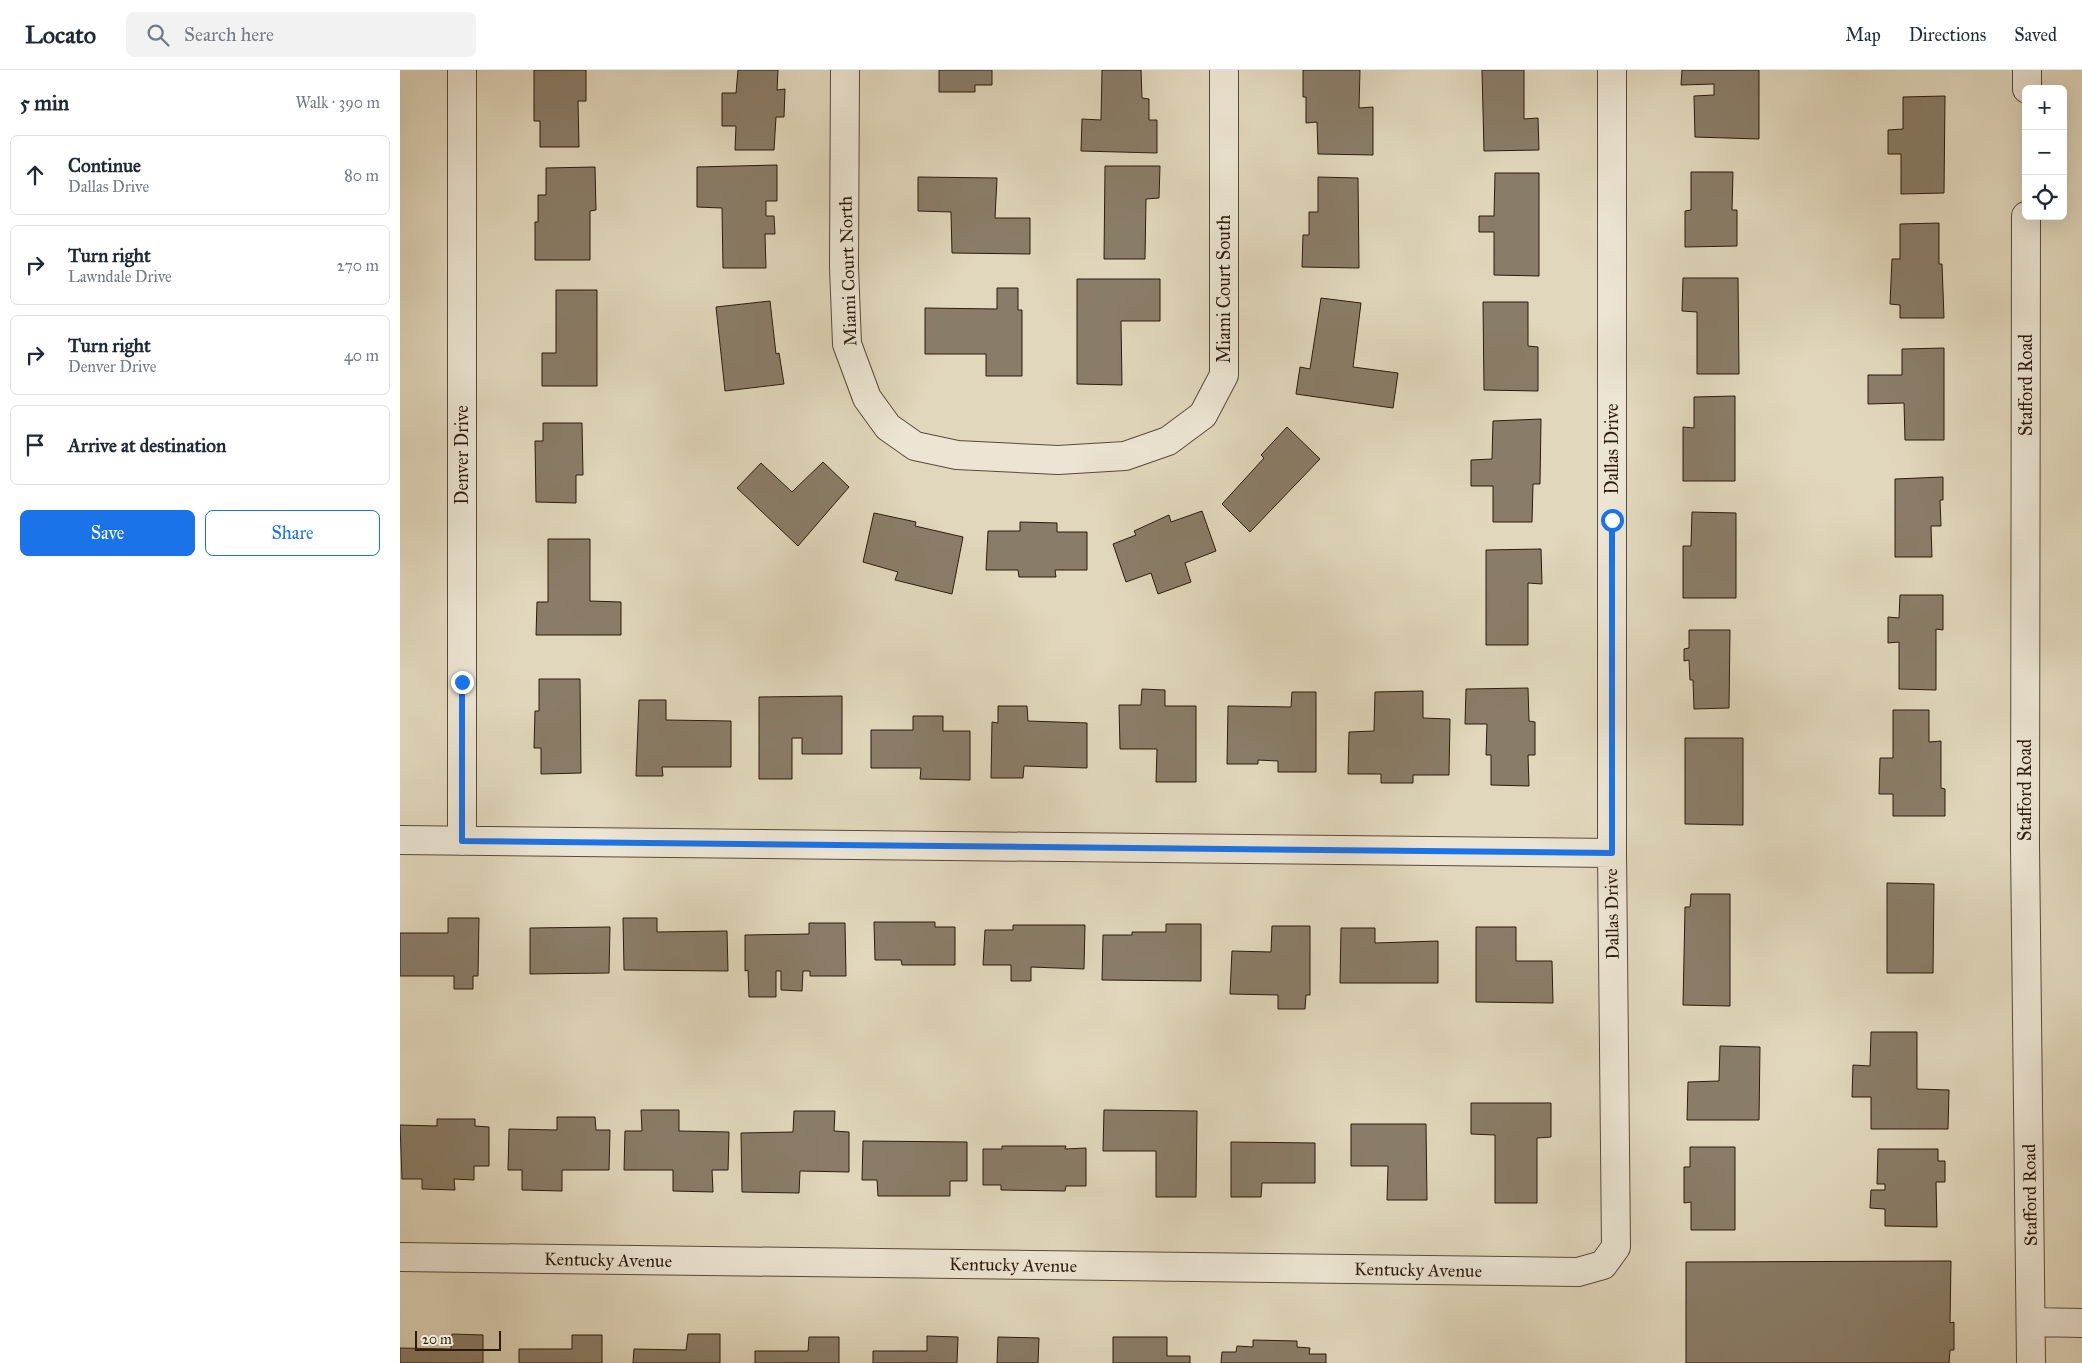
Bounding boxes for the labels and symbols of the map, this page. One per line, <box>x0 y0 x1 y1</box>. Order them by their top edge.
street label: Miami Court North <box>834 195 862 347</box>
street label: Miami Court South <box>1213 215 1235 363</box>
street label: Stafford Road <box>2015 334 2037 436</box>
street label: Dallas Drive <box>1601 403 1623 495</box>
street label: Denver Drive <box>451 405 473 505</box>
route start <box>1601 509 1624 532</box>
route end <box>451 671 474 694</box>
street label: Stafford Road <box>2014 739 2036 841</box>
street label: Dallas Drive <box>1600 868 1624 960</box>
street label: Stafford Road <box>2018 1144 2042 1246</box>
street label: Kentucky Avenue <box>544 1248 672 1272</box>
street label: Kentucky Avenue <box>949 1253 1077 1277</box>
street label: Kentucky Avenue <box>1354 1258 1482 1282</box>
scale bar <box>415 1328 501 1351</box>

